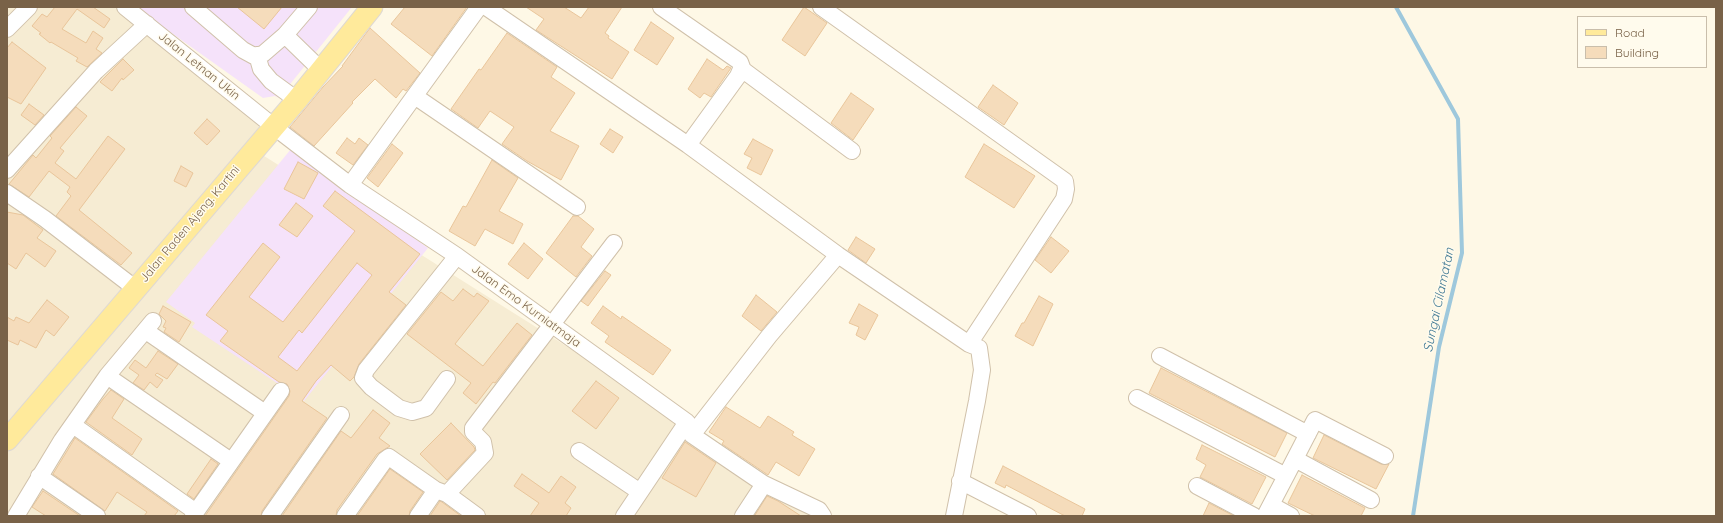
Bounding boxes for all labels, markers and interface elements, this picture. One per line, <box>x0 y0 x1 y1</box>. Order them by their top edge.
legend <box>1577 16 1707 68</box>
text: Road <box>1615 25 1645 40</box>
street label: Jalan Letnan Ukin <box>155 29 243 103</box>
text: Building <box>1615 45 1659 60</box>
street label: Jalan Raden Ajeng. Kartini <box>137 163 243 285</box>
water label: Sungai Cilamatan <box>1420 246 1458 354</box>
street label: Jalan Emo Kurniatmaja <box>469 261 583 351</box>

